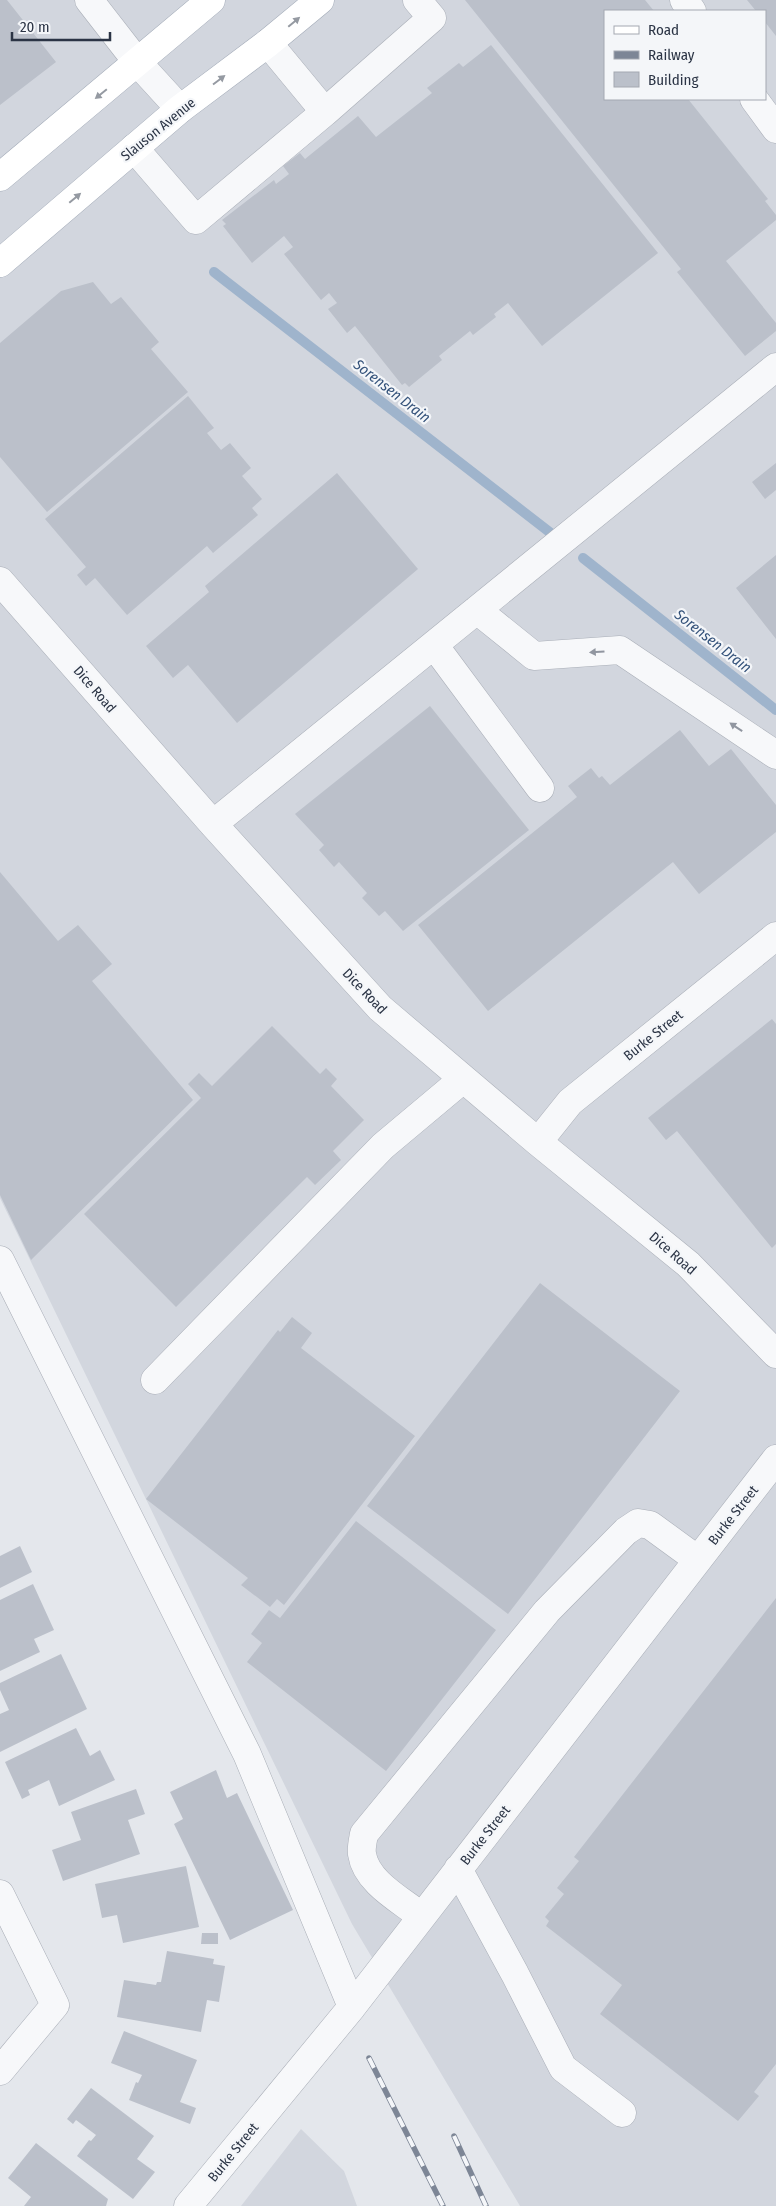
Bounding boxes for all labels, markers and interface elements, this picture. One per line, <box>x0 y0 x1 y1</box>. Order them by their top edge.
scale bar <box>12 10 110 42</box>
legend <box>604 10 766 100</box>
one-way arrow <box>287 16 300 27</box>
text: 20 m <box>20 18 50 36</box>
text: Road <box>648 21 679 39</box>
text: Railway <box>648 46 695 64</box>
text: Building <box>648 71 699 89</box>
one-way arrow <box>212 75 226 85</box>
one-way arrow <box>95 88 108 99</box>
street label: Slauson Avenue <box>118 94 199 165</box>
one-way arrow <box>68 192 81 203</box>
water label: Sorensen Drain <box>349 355 434 427</box>
water label: Sorensen Drain <box>670 605 755 677</box>
one-way arrow <box>588 648 604 656</box>
street label: Dice Road <box>70 662 120 716</box>
one-way arrow <box>729 723 742 732</box>
street label: Dice Road <box>339 965 390 1018</box>
street label: Burke Street <box>620 1006 687 1064</box>
street label: Dice Road <box>646 1228 700 1278</box>
street label: Burke Street <box>705 1482 762 1548</box>
street label: Burke Street <box>457 1802 514 1868</box>
street label: Burke Street <box>204 2119 263 2185</box>

